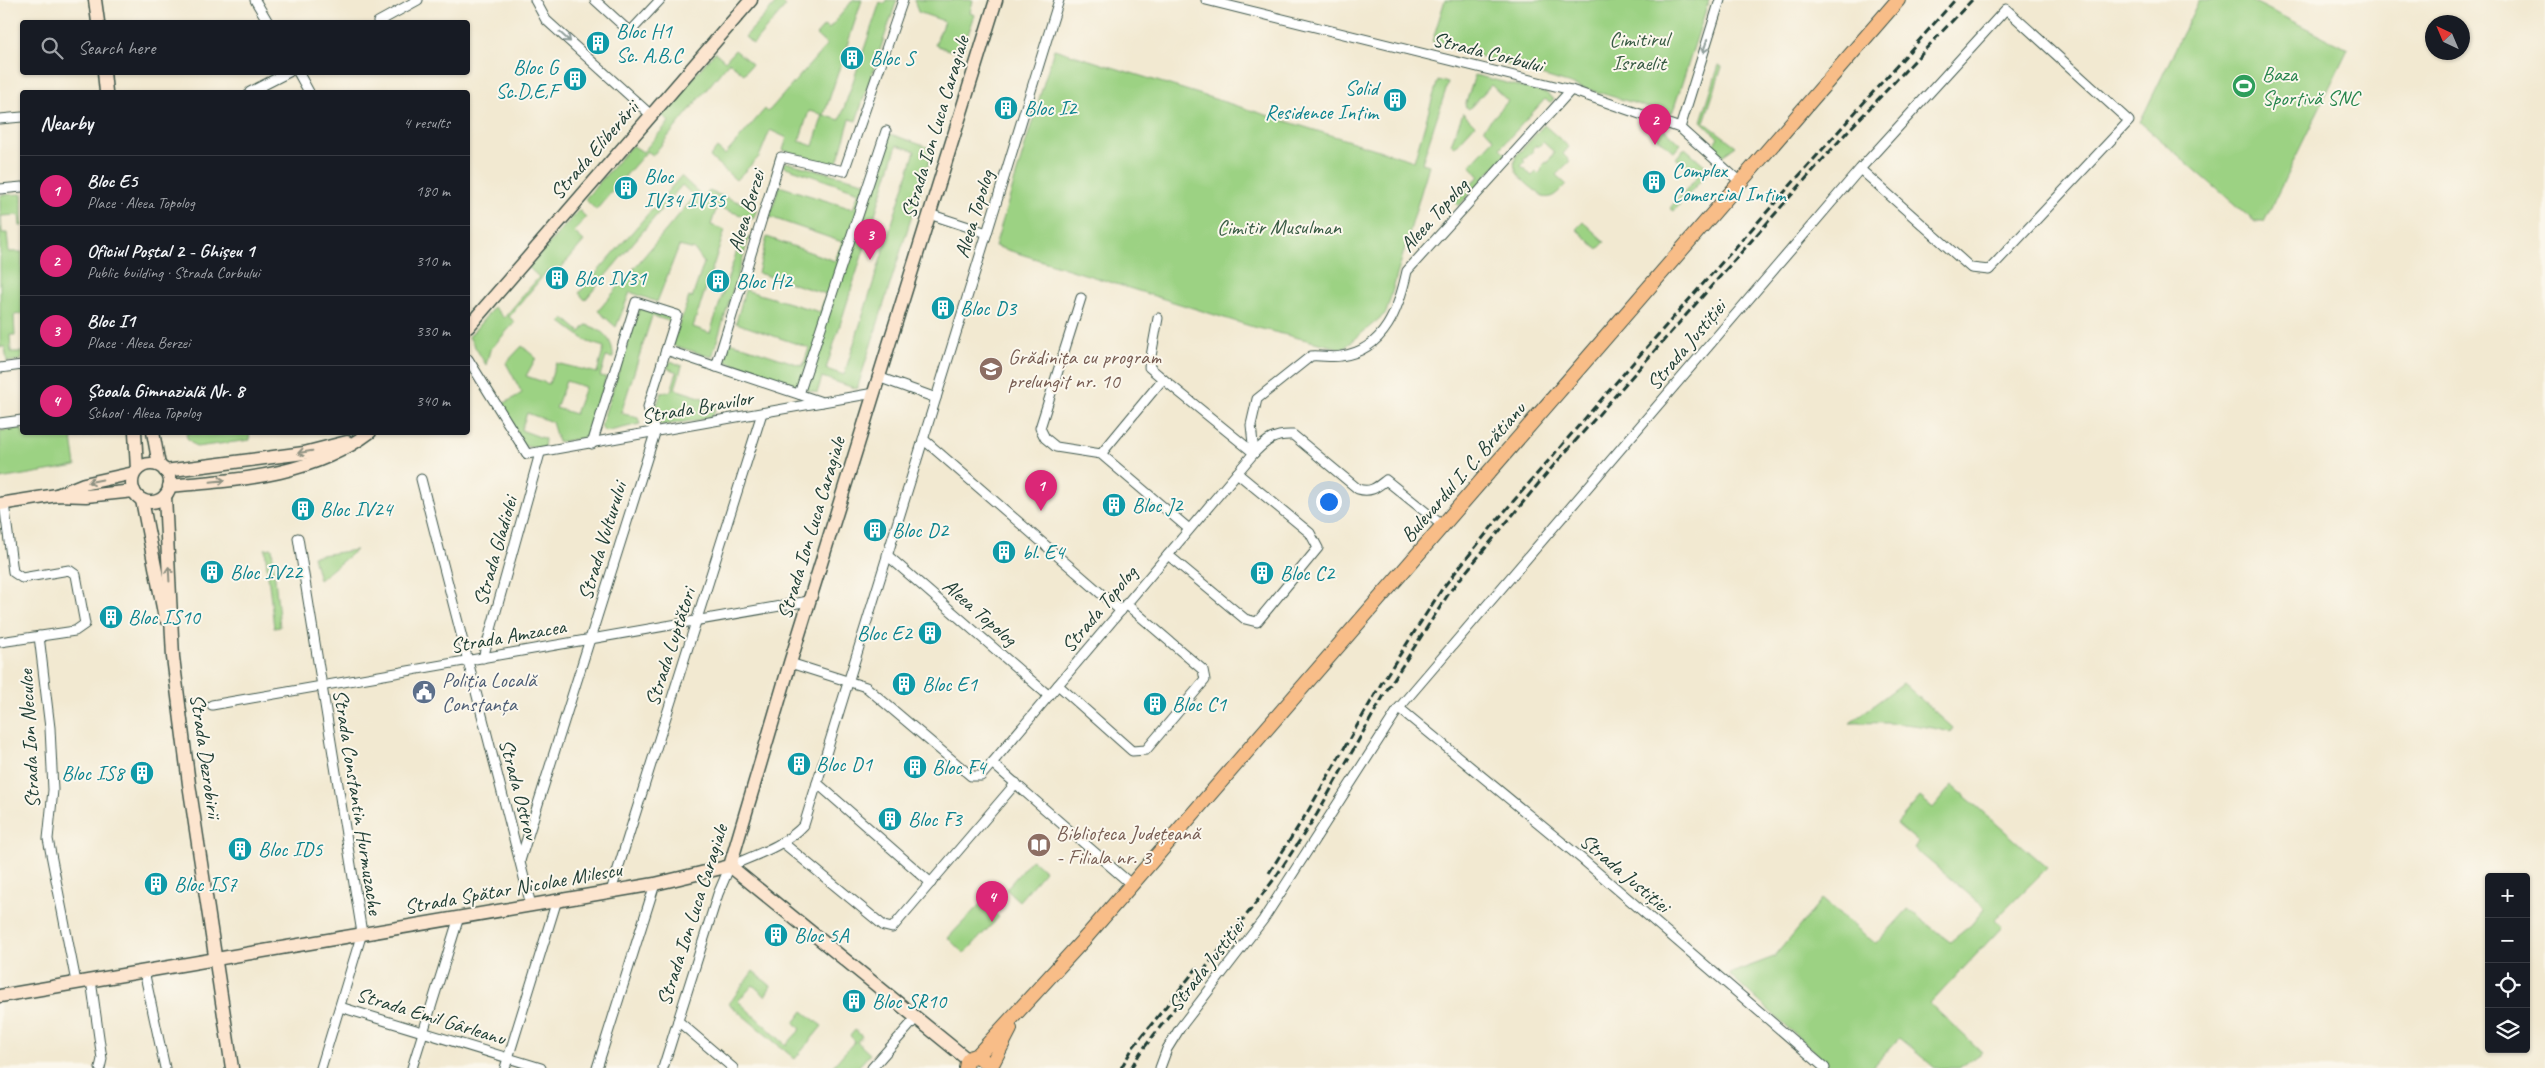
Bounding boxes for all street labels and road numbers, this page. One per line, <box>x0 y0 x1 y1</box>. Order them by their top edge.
street label: Strada Corbului <box>1430 26 1549 79</box>
street label: Strada Ion Luca Caragiale <box>895 31 976 221</box>
street label: Strada Eliberării <box>544 93 646 205</box>
street label: Aleea Berzei <box>721 164 772 255</box>
street label: Aleea Topolog <box>948 166 1000 261</box>
street label: Aleea Topolog <box>1394 172 1475 257</box>
street label: Strada Justiției <box>1641 292 1733 395</box>
street label: Strada Bravilor <box>639 384 757 430</box>
street label: Bulevardul I. C. Brătianu <box>1395 395 1532 548</box>
street label: Strada Ion Luca Caragiale <box>771 432 852 622</box>
street label: Strada Vulturului <box>572 476 633 603</box>
street label: Strada Gladiolei <box>467 490 524 609</box>
street label: Strada Topolog <box>1055 559 1144 658</box>
street label: Aleea Topolog <box>937 573 1024 652</box>
street label: Strada Luptători <box>639 582 702 709</box>
street label: Strada Amzacea <box>448 613 569 659</box>
street label: Strada Ion Neculce <box>12 668 46 809</box>
street label: Strada Constantin Hurmuzache <box>327 688 389 918</box>
street label: Strada Dezrobirii <box>184 692 228 823</box>
street label: Strada Ostrov <box>493 736 545 844</box>
street label: Strada Ion Luca Caragiale <box>650 819 734 1009</box>
street label: Strada Justiției <box>1575 828 1678 920</box>
street label: Strada Spătar Nicolae Milescu <box>402 856 625 920</box>
street label: Strada Justiției <box>1162 911 1252 1016</box>
street label: Strada Emil Gârleanu <box>353 981 510 1051</box>

